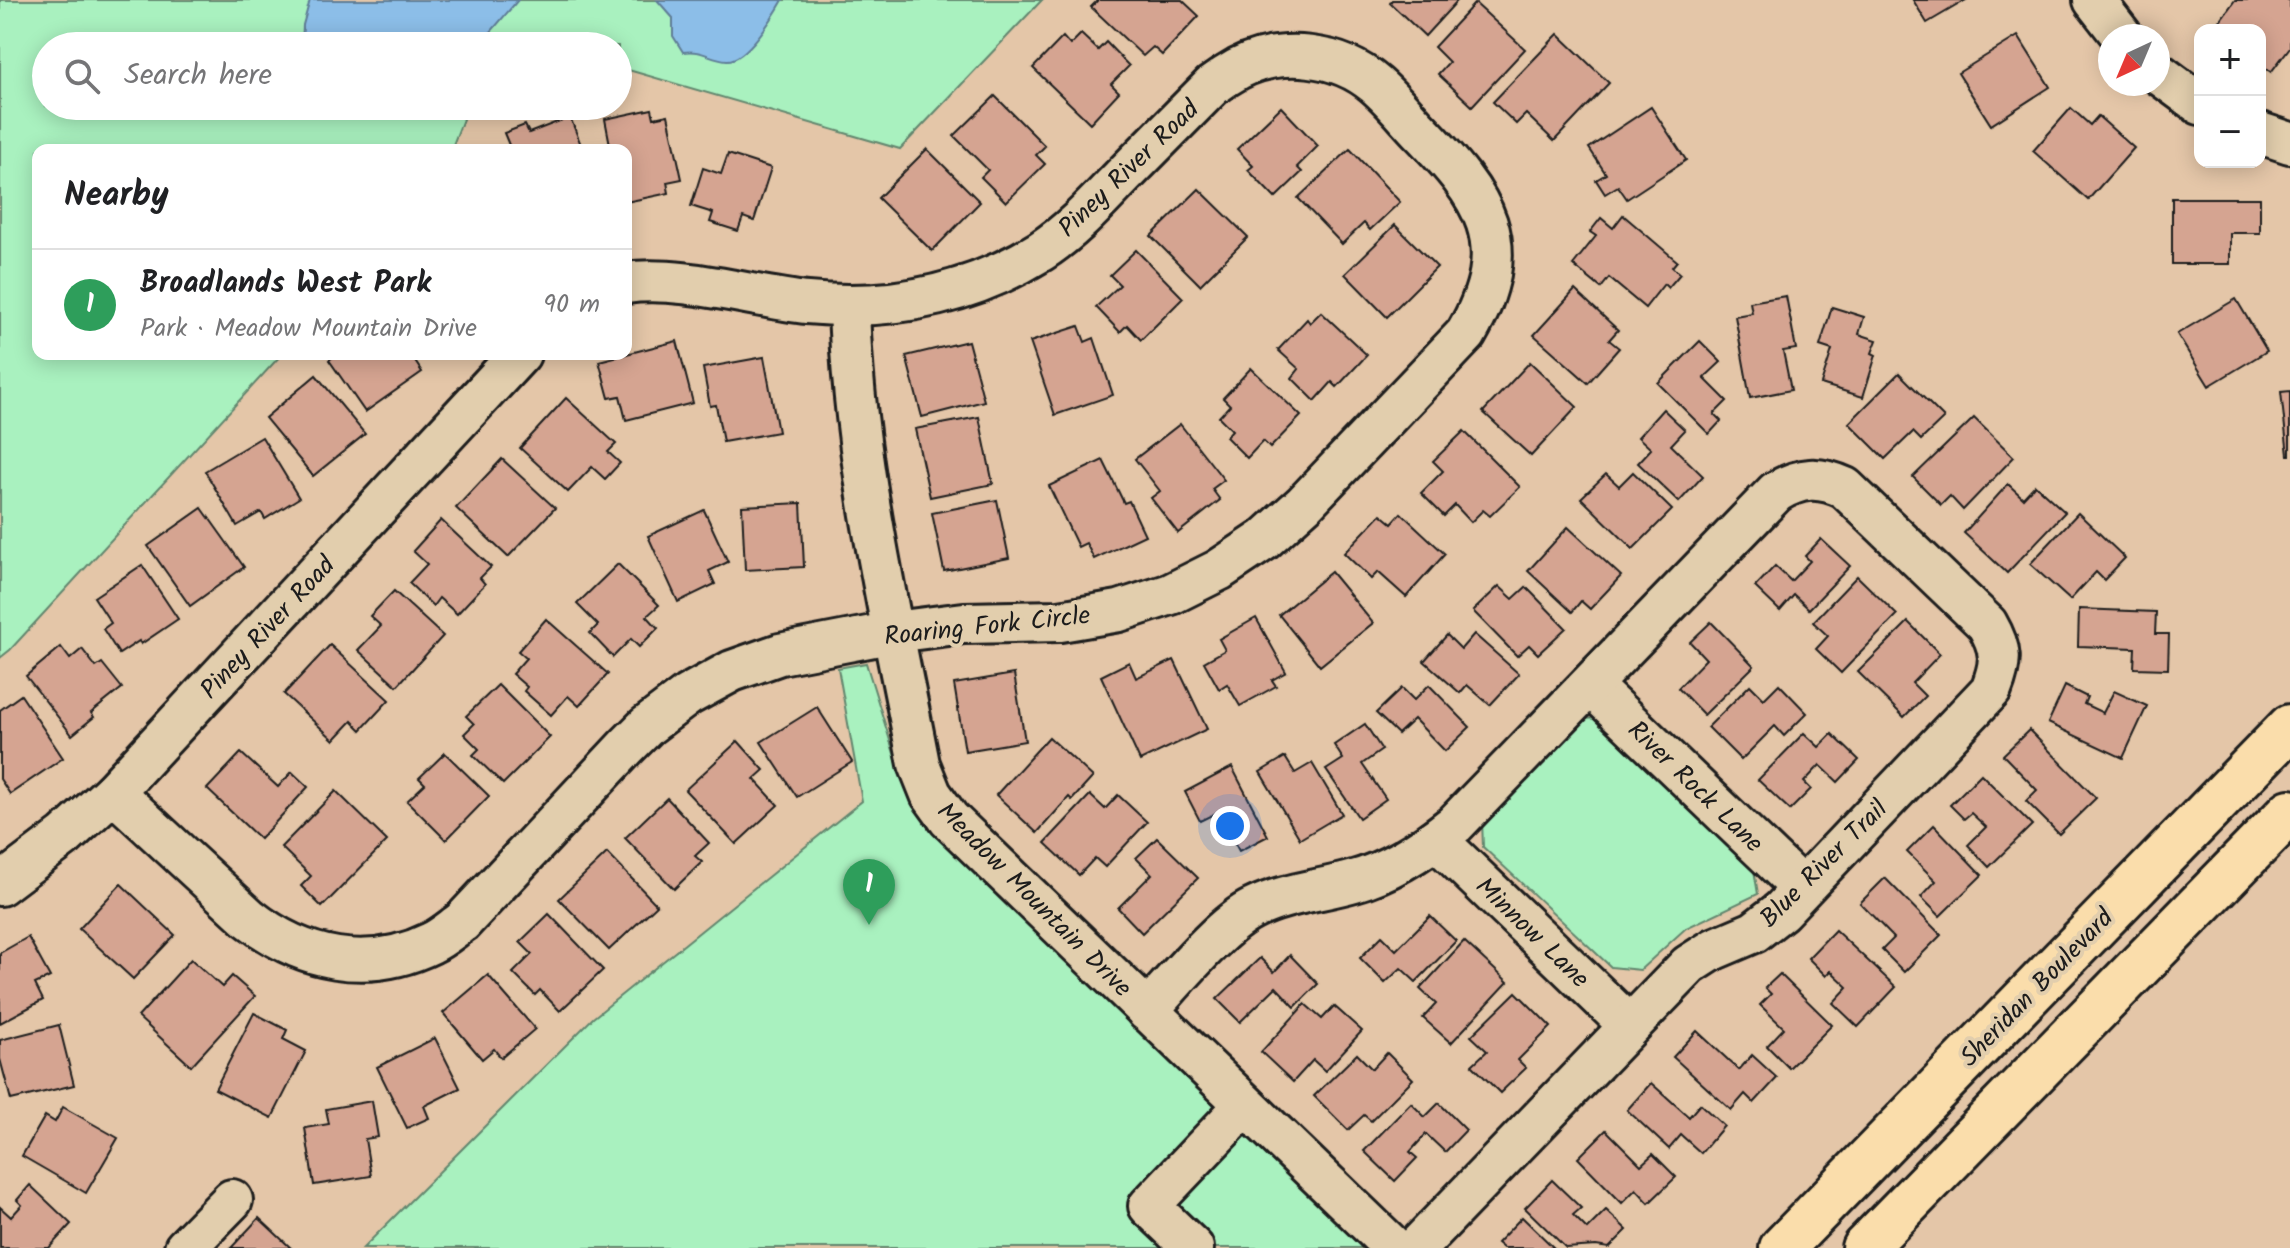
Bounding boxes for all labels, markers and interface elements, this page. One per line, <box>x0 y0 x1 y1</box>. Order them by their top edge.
north arrow <box>2098 24 2170 96</box>
map controls <box>2194 24 2266 168</box>
button: + <box>2194 24 2266 96</box>
search box <box>32 32 632 120</box>
text: Search here <box>124 52 272 100</box>
icon: search <box>60 54 104 98</box>
street label: Piney River Road <box>1049 90 1211 248</box>
button: − <box>2194 96 2266 168</box>
text: Nearby <box>64 169 169 223</box>
text: Broadlands West Park <box>140 260 431 308</box>
text: 1 <box>86 284 94 326</box>
text: 90 m <box>543 284 600 326</box>
text: Park · Meadow Mountain Drive <box>140 308 477 350</box>
street label: Piney River Road <box>190 546 347 710</box>
street label: Roaring Fork Circle <box>882 595 1093 659</box>
street label: River Rock Lane <box>1617 711 1773 864</box>
street label: Blue River Trail <box>1750 790 1899 939</box>
street label: Meadow Mountain Drive <box>926 793 1142 1008</box>
your location <box>1210 806 1250 846</box>
pin: 1 <box>843 859 895 925</box>
street label: Minnow Lane <box>1464 868 1599 999</box>
street label: Sheridan Boulevard <box>1950 898 2125 1078</box>

